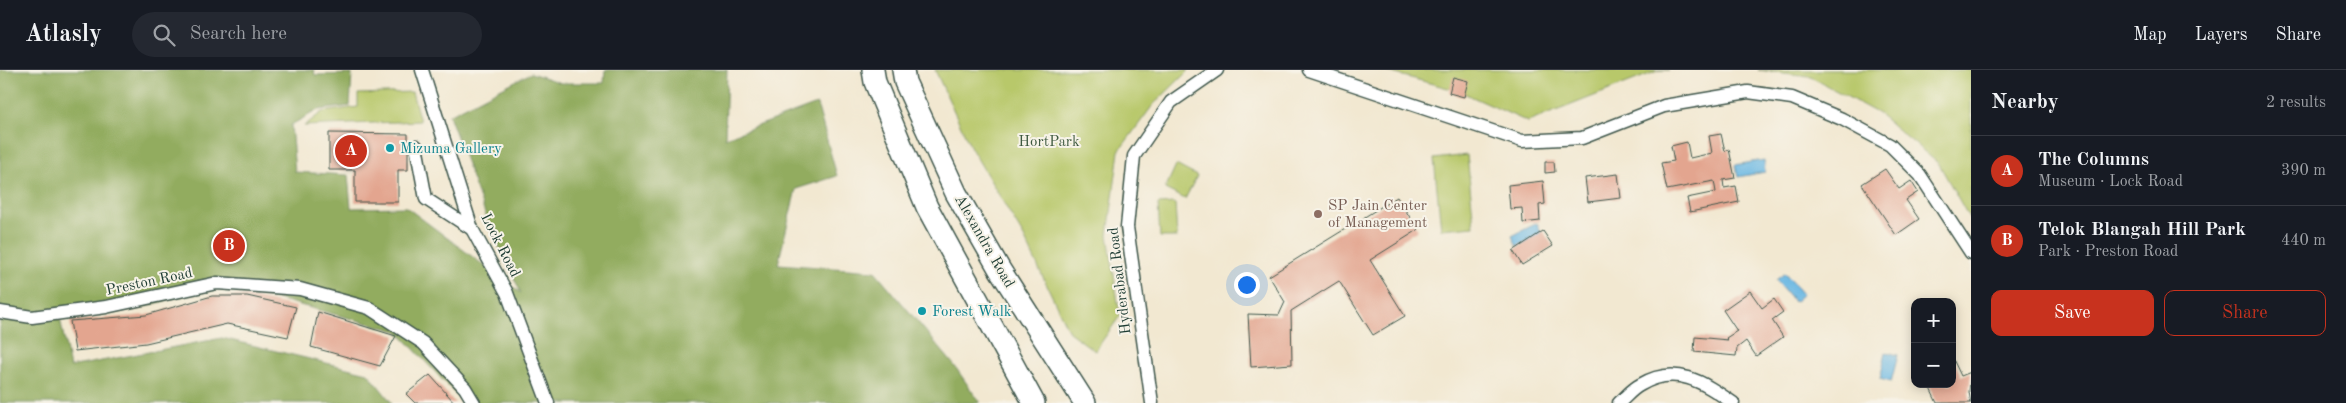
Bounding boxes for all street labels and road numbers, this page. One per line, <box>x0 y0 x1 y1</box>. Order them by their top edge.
street label: Alexandra Road <box>951 193 1016 291</box>
street label: Lock Road <box>477 211 522 280</box>
street label: Hyderabad Road <box>1106 226 1135 335</box>
street label: Preston Road <box>105 266 194 299</box>

